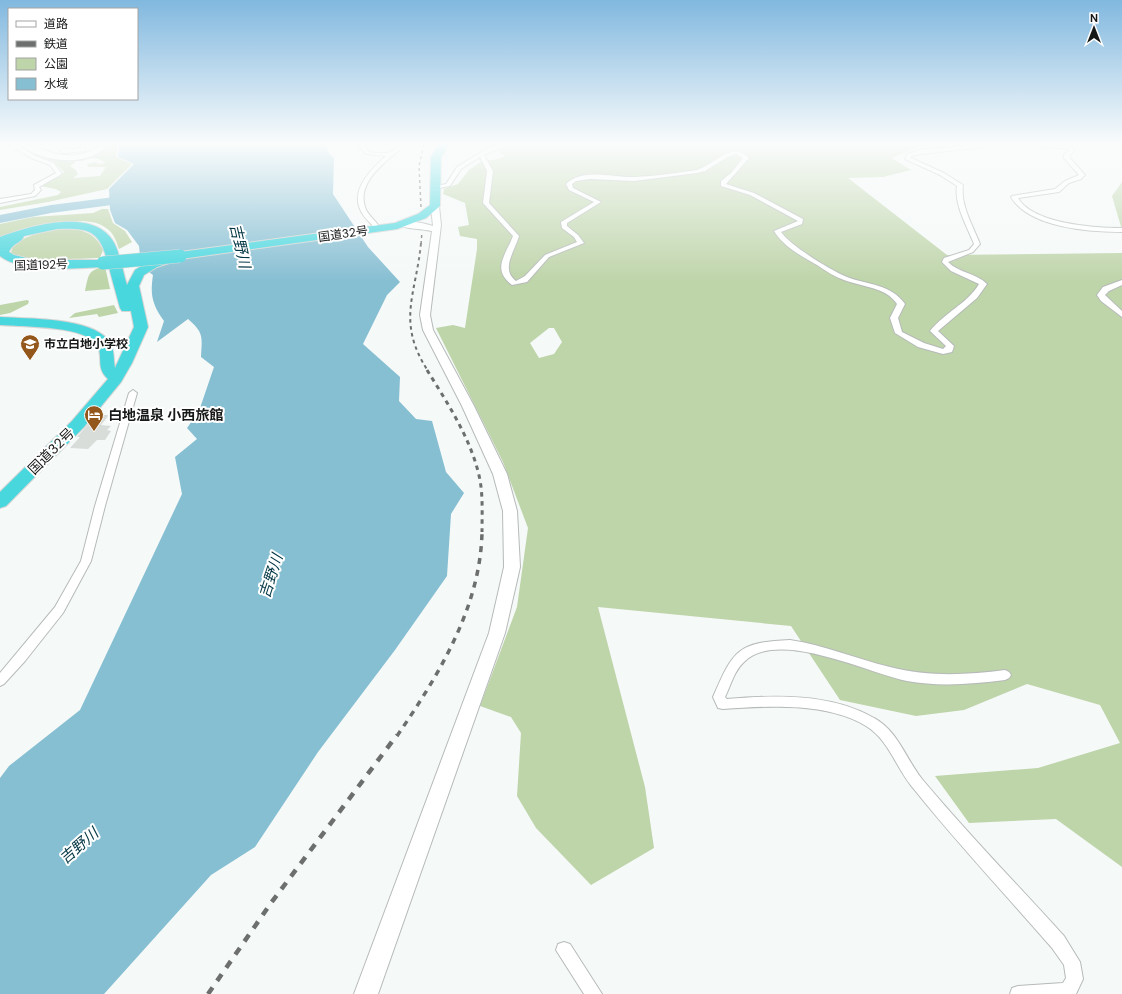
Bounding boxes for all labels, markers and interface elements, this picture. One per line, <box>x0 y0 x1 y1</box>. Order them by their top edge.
legend <box>8 8 138 100</box>
north arrow <box>1074 8 1114 48</box>
text: N <box>1090 11 1098 25</box>
text: 道路 <box>44 16 68 32</box>
text: 鉄道 <box>44 36 68 52</box>
text: 公園 <box>44 56 68 72</box>
text: 水域 <box>44 76 68 92</box>
water label: 吉野川 <box>225 222 255 272</box>
street label: 国道32号 <box>317 223 369 245</box>
street label: 国道192号 <box>14 256 68 274</box>
school or university icon: 市立白地小学校 <box>19 333 41 361</box>
place label: 市立白地小学校 <box>44 336 128 352</box>
hotel icon: 白地温泉 小西旅館 <box>83 404 105 432</box>
place label: 白地温泉 小西旅館 <box>108 406 223 424</box>
street label: 国道32号 <box>24 424 78 478</box>
water label: 吉野川 <box>255 550 288 600</box>
water label: 吉野川 <box>55 822 104 868</box>

